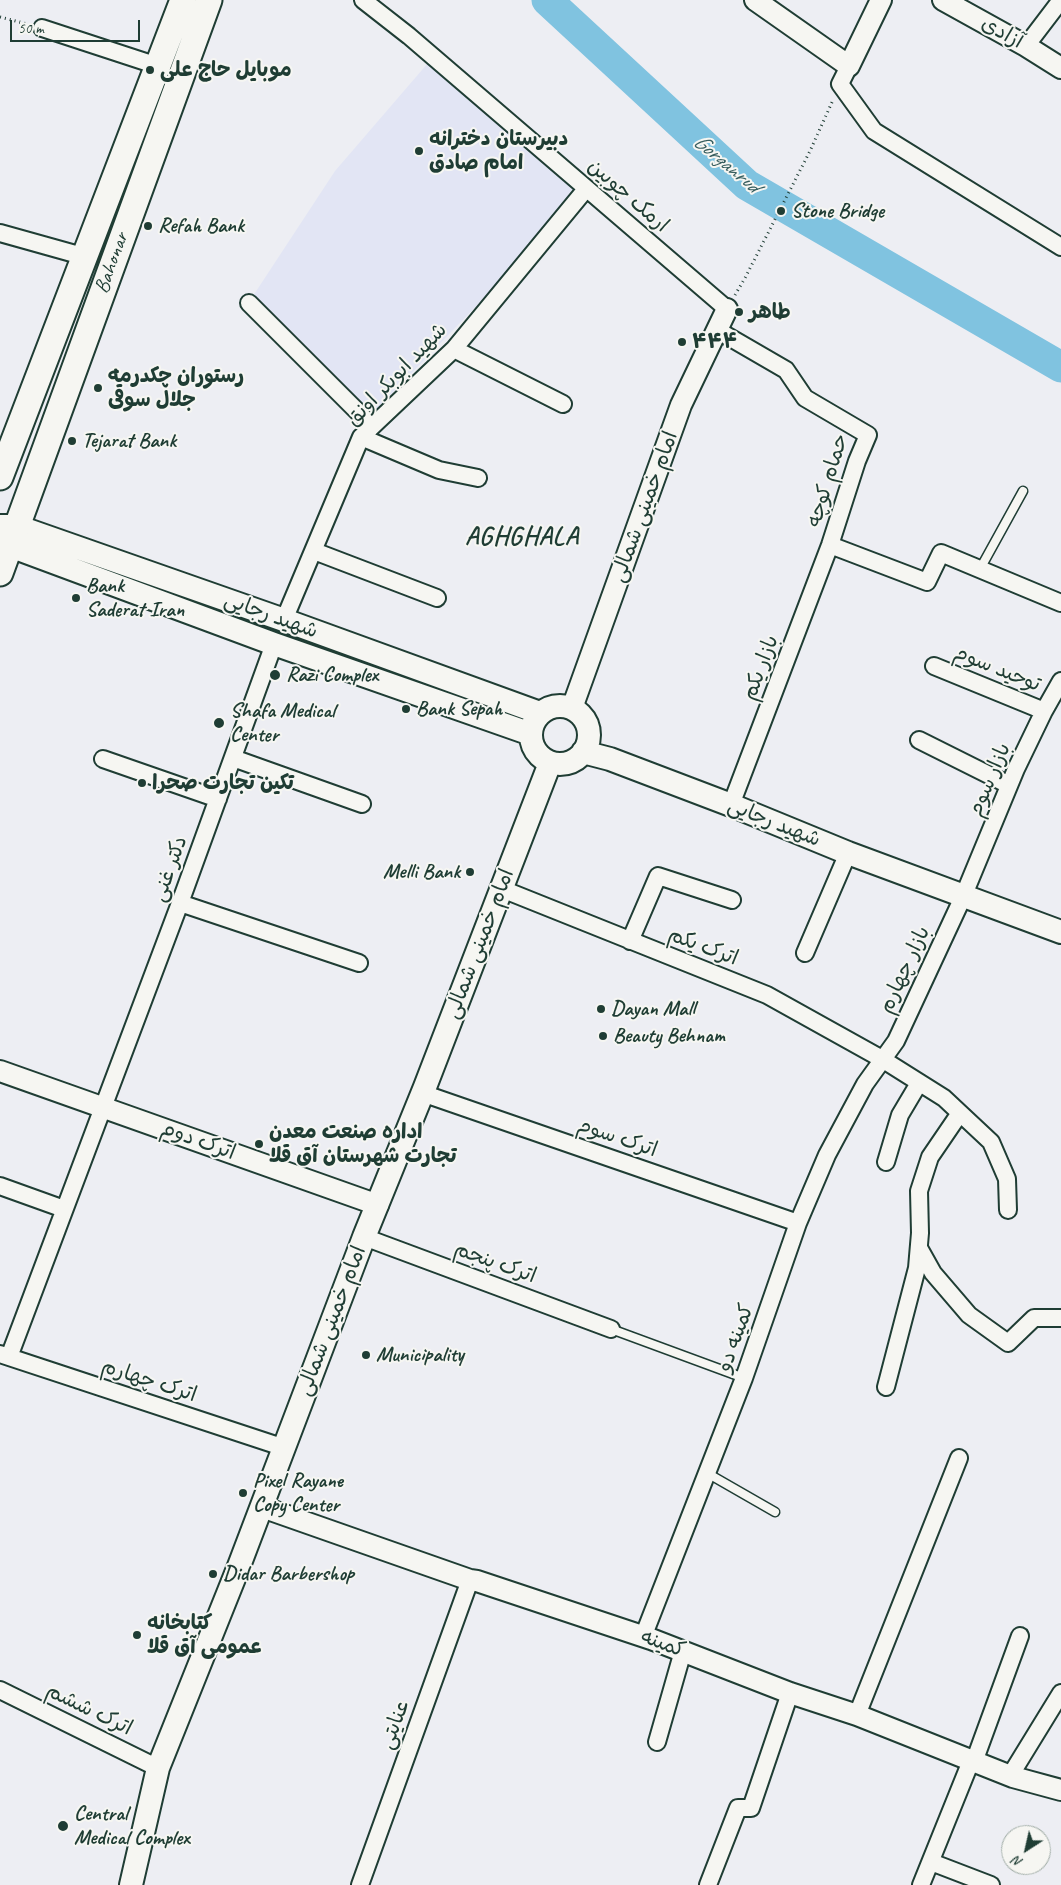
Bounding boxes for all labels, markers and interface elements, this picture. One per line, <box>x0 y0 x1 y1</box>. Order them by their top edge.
scale bar <box>12 10 142 42</box>
street label: آزادی <box>976 11 1028 55</box>
text: 50 m <box>18 19 44 38</box>
place label: موبایل حاج علی <box>160 57 292 83</box>
marker: موبایل حاج علی <box>144 64 156 76</box>
place label: دبیرستان دخترانه امام صادق <box>429 126 568 176</box>
water label: Gorganrud <box>688 129 764 199</box>
marker: دبیرستان دخترانه امام صادق <box>413 145 425 157</box>
street label: ارمک چوبین <box>582 154 674 238</box>
place label: Stone Bridge <box>791 198 884 224</box>
marker: Stone Bridge <box>775 205 787 217</box>
place label: Refah Bank <box>158 213 244 239</box>
marker: Refah Bank <box>142 220 154 232</box>
street label: Bahonar <box>89 229 135 297</box>
place label: طاهر <box>749 299 791 325</box>
marker: طاهر <box>733 306 745 318</box>
street label: شهید ابوبکر اونق <box>341 318 453 432</box>
place label: ۴۴۴ <box>692 329 738 355</box>
marker: ۴۴۴ <box>676 336 688 348</box>
place label: رستوران چکدرمه جلال سوقی <box>108 363 244 413</box>
marker: رستوران چکدرمه جلال سوقی <box>92 382 104 394</box>
place label: Tejarat Bank <box>82 428 176 454</box>
street label: امام خمینی شمالی <box>606 428 684 586</box>
street label: حمام کوچه <box>802 432 854 530</box>
marker: Tejarat Bank <box>66 435 78 447</box>
district label: AGHGHALA <box>464 521 580 553</box>
place label: Bank Saderat Iran <box>86 573 184 623</box>
street label: شهید رجایی <box>221 587 321 645</box>
marker: Bank Saderat Iran <box>70 592 82 604</box>
street label: بازار یکم <box>737 632 785 704</box>
street label: توحید سوم <box>950 640 1044 698</box>
place label: Razi Complex <box>286 662 378 688</box>
marker: Razi Complex <box>268 668 282 682</box>
place label: Bank Sepah <box>416 696 502 722</box>
place label: Shafa Medical Center <box>230 698 335 748</box>
marker: Bank Sepah <box>400 703 412 715</box>
marker: Shafa Medical Center <box>212 716 226 730</box>
street label: بازار سوم <box>963 739 1017 821</box>
place label: تکین تجارت صحرا <box>152 770 294 796</box>
marker: تکین تجارت صحرا <box>136 777 148 789</box>
street label: شهید رجایی <box>724 793 824 853</box>
street label: دکتر غنی <box>147 833 193 905</box>
place label: Melli Bank <box>383 859 460 885</box>
street label: امام خمینی شمالی <box>440 865 520 1023</box>
marker: Melli Bank <box>464 866 476 878</box>
street label: اترک یکم <box>664 922 742 972</box>
street label: بازار چهارم <box>874 922 936 1018</box>
place label: Dayan Mall <box>611 996 695 1022</box>
marker: Dayan Mall <box>595 1003 607 1015</box>
place label: Beauty Behnam <box>613 1023 725 1049</box>
marker: Beauty Behnam <box>597 1030 609 1042</box>
street label: اترک سوم <box>574 1113 660 1163</box>
street label: اترک دوم <box>157 1116 239 1166</box>
place label: اداره صنعت معدن تجارت شهرستان آق قلا <box>269 1119 457 1169</box>
marker: اداره صنعت معدن تجارت شهرستان آق قلا <box>253 1138 265 1150</box>
street label: اترک پنجم <box>451 1237 539 1289</box>
street label: امام خمینی شمالی <box>292 1242 372 1400</box>
street label: کمینه دو <box>712 1301 760 1375</box>
place label: Municipality <box>376 1342 464 1368</box>
marker: Municipality <box>360 1349 372 1361</box>
street label: اترک چهارم <box>98 1354 200 1408</box>
place label: Pixel Rayane Copy Center <box>253 1468 343 1518</box>
marker: Pixel Rayane Copy Center <box>237 1487 249 1499</box>
place label: Didar Barbershop <box>223 1561 354 1587</box>
marker: Didar Barbershop <box>207 1568 219 1580</box>
place label: کتابخانه عمومی آق قلا <box>147 1610 263 1660</box>
street label: کمینه <box>637 1624 689 1664</box>
marker: کتابخانه عمومی آق قلا <box>131 1629 143 1641</box>
street label: اترک ششم <box>42 1678 136 1742</box>
street label: عنایتی <box>375 1697 415 1753</box>
place label: Central Medical Complex <box>74 1801 190 1851</box>
marker: Central Medical Complex <box>56 1819 70 1833</box>
north arrow <box>1001 1825 1051 1875</box>
text: N <box>1009 1852 1026 1871</box>

